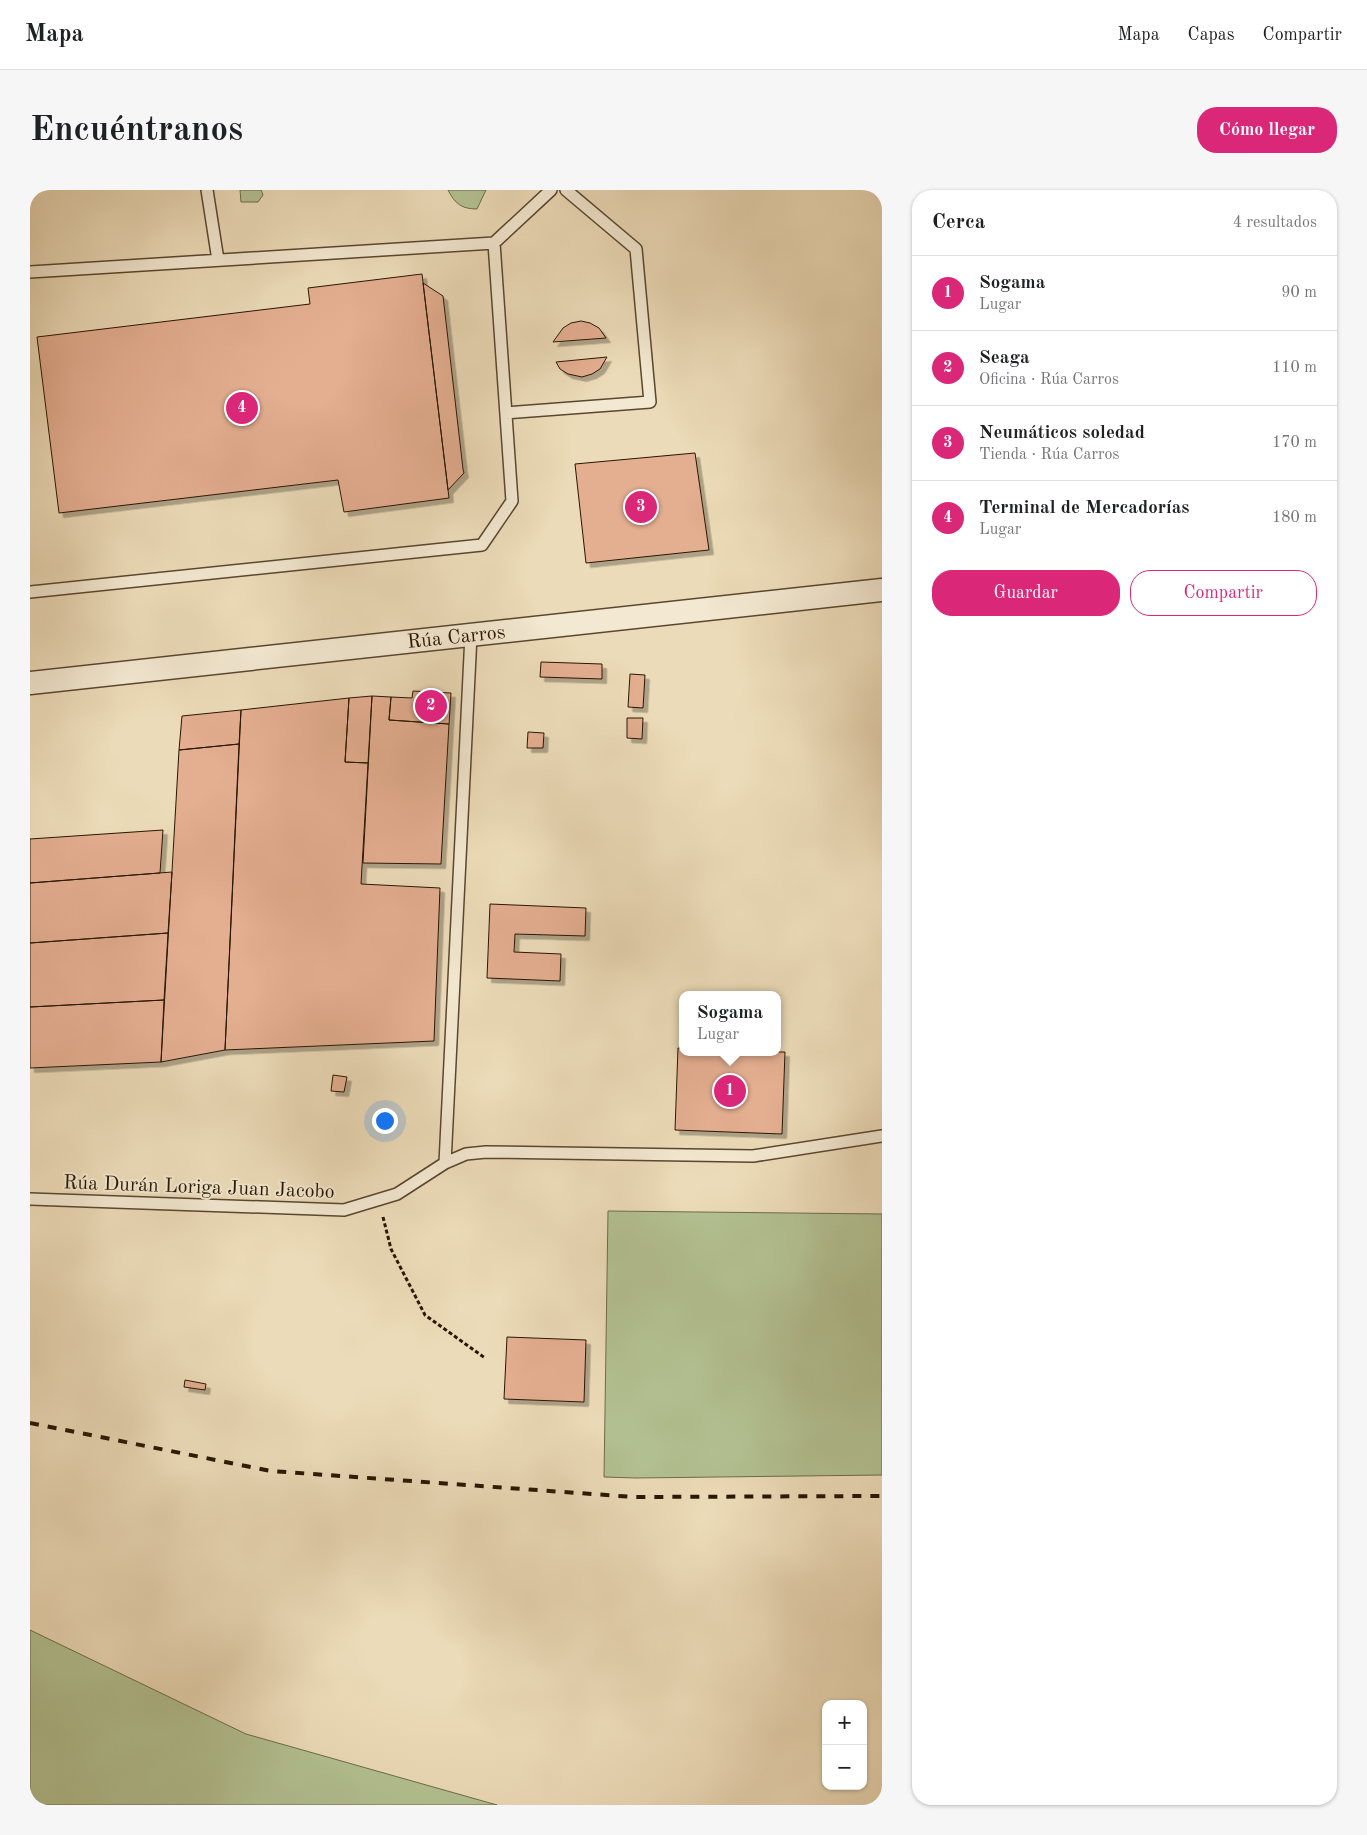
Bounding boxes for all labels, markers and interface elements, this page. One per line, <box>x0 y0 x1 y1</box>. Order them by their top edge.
text: Mapa <box>25 23 84 47</box>
text: Mapa <box>1117 26 1160 44</box>
text: Capas <box>1188 26 1235 44</box>
text: Compartir <box>1263 26 1342 44</box>
button: Cómo llegar <box>1197 107 1337 153</box>
text: Encuéntranos <box>30 113 243 148</box>
text: Cerca <box>932 212 985 233</box>
text: 4 resultados <box>1233 215 1317 231</box>
text: Sogama <box>979 274 1045 293</box>
text: 1 <box>943 285 953 301</box>
text: 90 m <box>1281 285 1317 301</box>
text: Lugar <box>979 297 1021 313</box>
text: Seaga <box>979 349 1030 368</box>
text: 2 <box>943 360 953 376</box>
text: 110 m <box>1272 360 1317 376</box>
text: Oficina · Rúa Carros <box>979 372 1119 388</box>
pin: 4 <box>226 389 258 427</box>
text: Neumáticos soledad <box>979 424 1145 443</box>
text: 3 <box>943 435 953 451</box>
text: 170 m <box>1272 435 1317 451</box>
text: Tienda · Rúa Carros <box>979 447 1119 463</box>
pin: 3 <box>625 488 657 526</box>
text: Terminal de Mercadorías <box>979 499 1189 518</box>
text: 4 <box>943 510 953 526</box>
text: 180 m <box>1272 510 1317 526</box>
text: Lugar <box>979 522 1021 538</box>
button: Guardar <box>932 570 1120 616</box>
button: Compartir <box>1130 570 1317 616</box>
street label: Rúa Carros <box>406 623 506 653</box>
pin: 2 <box>415 687 447 725</box>
popup <box>679 991 781 1056</box>
text: Sogama <box>697 1004 763 1023</box>
text: Lugar <box>697 1027 739 1043</box>
pin: 1 <box>714 1072 746 1110</box>
your location <box>372 1108 398 1134</box>
street label: Rúa Durán Loriga Juan Jacobo <box>63 1173 335 1203</box>
map controls <box>822 1700 867 1790</box>
button: + <box>822 1700 867 1745</box>
button: − <box>822 1745 867 1790</box>

